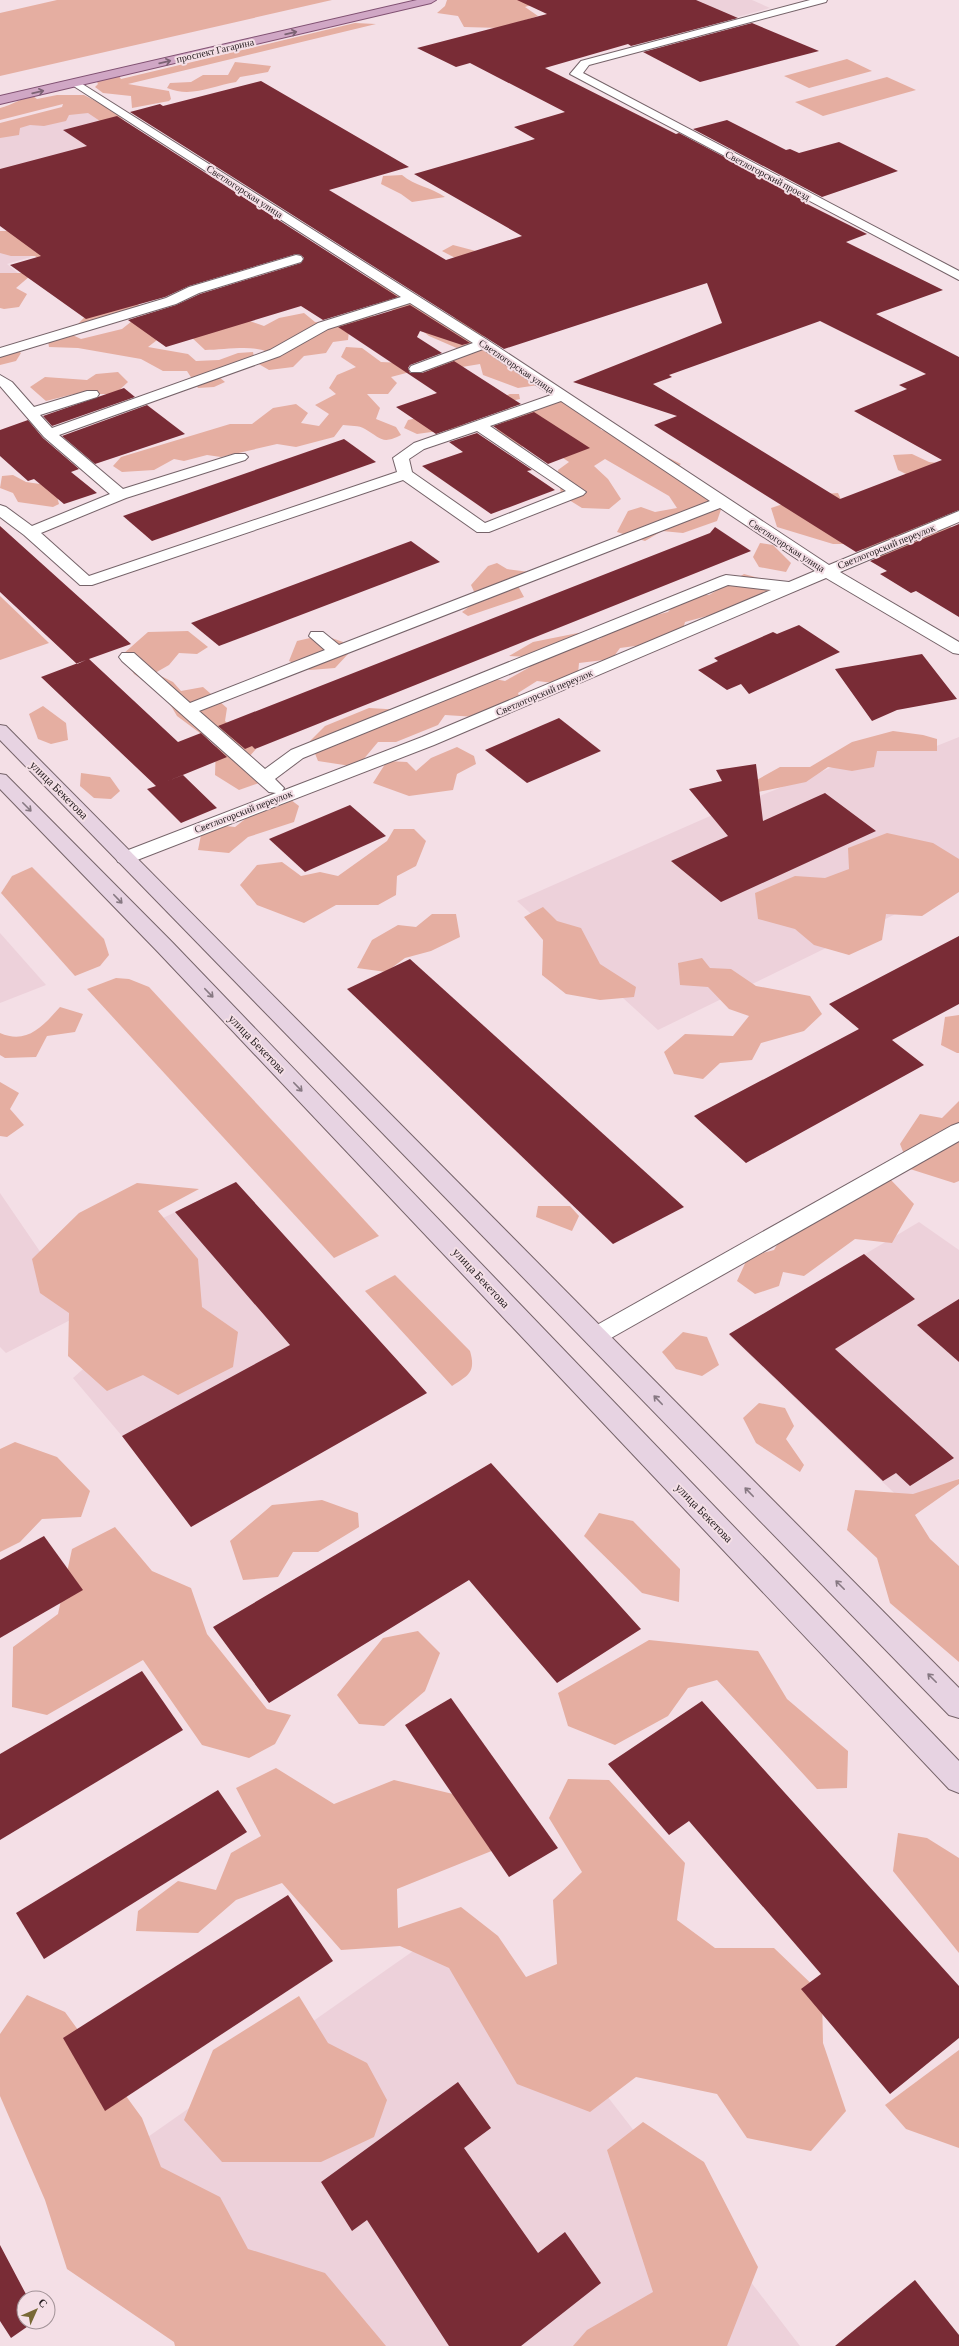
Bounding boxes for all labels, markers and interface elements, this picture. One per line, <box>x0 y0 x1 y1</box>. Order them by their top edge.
one-way arrow <box>284 28 297 36</box>
street label: проспект Гагарина <box>175 36 256 65</box>
one-way arrow <box>158 58 171 65</box>
one-way arrow <box>31 87 44 95</box>
street label: Светлогорский проезд <box>723 148 812 202</box>
street label: Светлогорская улица <box>205 163 285 220</box>
street label: Светлогорская улица <box>477 337 557 396</box>
street label: Светлогорская улица <box>747 517 827 574</box>
street label: Светлогорский переулок <box>836 522 937 571</box>
street label: Светлогорский переулок <box>494 667 594 718</box>
street label: улица Бекетова <box>27 758 92 823</box>
street label: Светлогорский переулок <box>193 788 294 835</box>
one-way arrow <box>22 802 32 812</box>
one-way arrow <box>114 894 123 904</box>
one-way arrow <box>204 988 214 998</box>
street label: улица Бекетова <box>225 1011 289 1077</box>
one-way arrow <box>294 1082 303 1092</box>
street label: улица Бекетова <box>450 1245 513 1311</box>
one-way arrow <box>653 1395 663 1405</box>
street label: улица Бекетова <box>672 1480 736 1546</box>
one-way arrow <box>744 1487 754 1497</box>
one-way arrow <box>836 1580 845 1590</box>
one-way arrow <box>927 1673 937 1683</box>
north arrow <box>16 2290 56 2330</box>
text: С <box>36 2296 50 2310</box>

